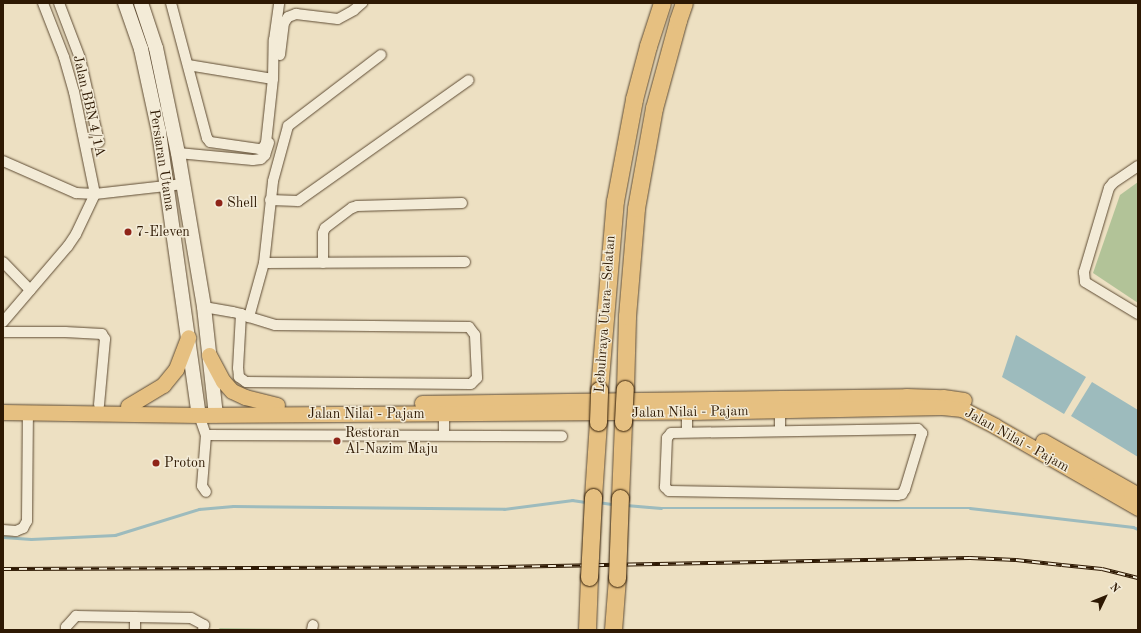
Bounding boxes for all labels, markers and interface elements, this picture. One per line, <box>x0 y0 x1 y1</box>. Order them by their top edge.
street label: Jalan BBN 4/1A <box>69 53 109 159</box>
street label: Persiaran Utama <box>146 108 178 212</box>
place label: Shell <box>227 195 257 211</box>
marker: Shell <box>214 198 224 208</box>
place label: 7-Eleven <box>136 224 190 240</box>
marker: 7-Eleven <box>123 227 133 237</box>
street label: Lebuhraya Utara–Selatan <box>591 235 619 393</box>
street label: Jalan Nilai - Pajam <box>631 403 749 421</box>
street label: Jalan Nilai - Pajam <box>962 404 1072 476</box>
street label: Jalan Nilai - Pajam <box>307 406 425 422</box>
place label: Restoran Al-Nazim Maju <box>345 425 438 458</box>
marker: Restoran Al-Nazim Maju <box>332 436 342 446</box>
place label: Proton <box>164 455 206 471</box>
marker: Proton <box>151 458 161 468</box>
north arrow <box>1085 577 1125 617</box>
text: N <box>1107 582 1121 595</box>

